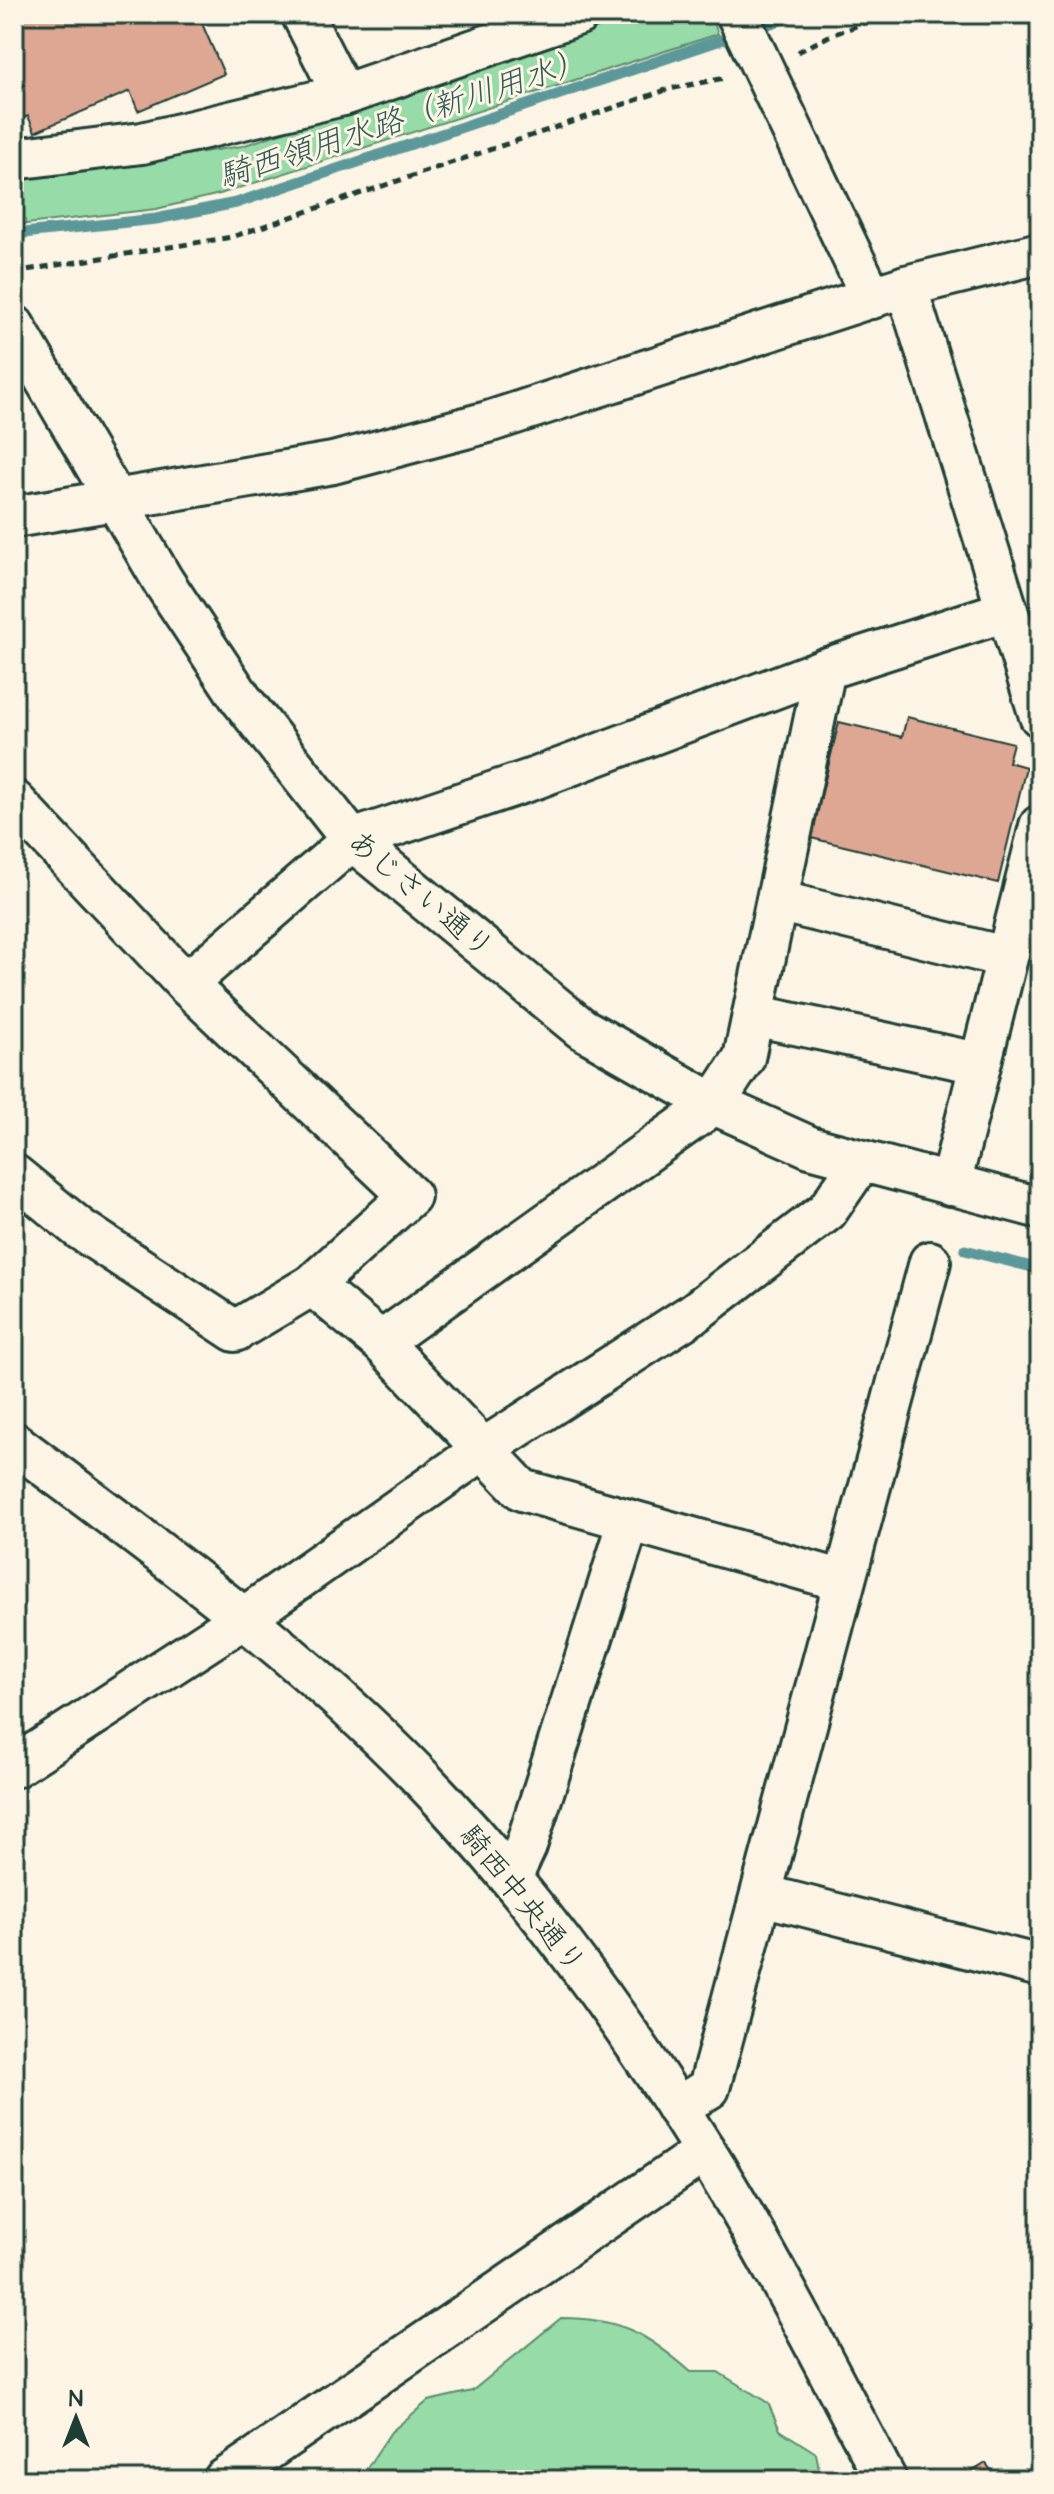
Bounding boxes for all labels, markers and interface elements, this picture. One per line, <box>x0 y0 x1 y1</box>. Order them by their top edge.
water label: 騎西領用水路（新川用水） <box>213 39 592 200</box>
street label: あじさい通り <box>338 821 503 969</box>
street label: 騎西中央通り <box>449 1816 595 1983</box>
north arrow <box>36 2378 116 2458</box>
text: N <box>69 2384 83 2415</box>

